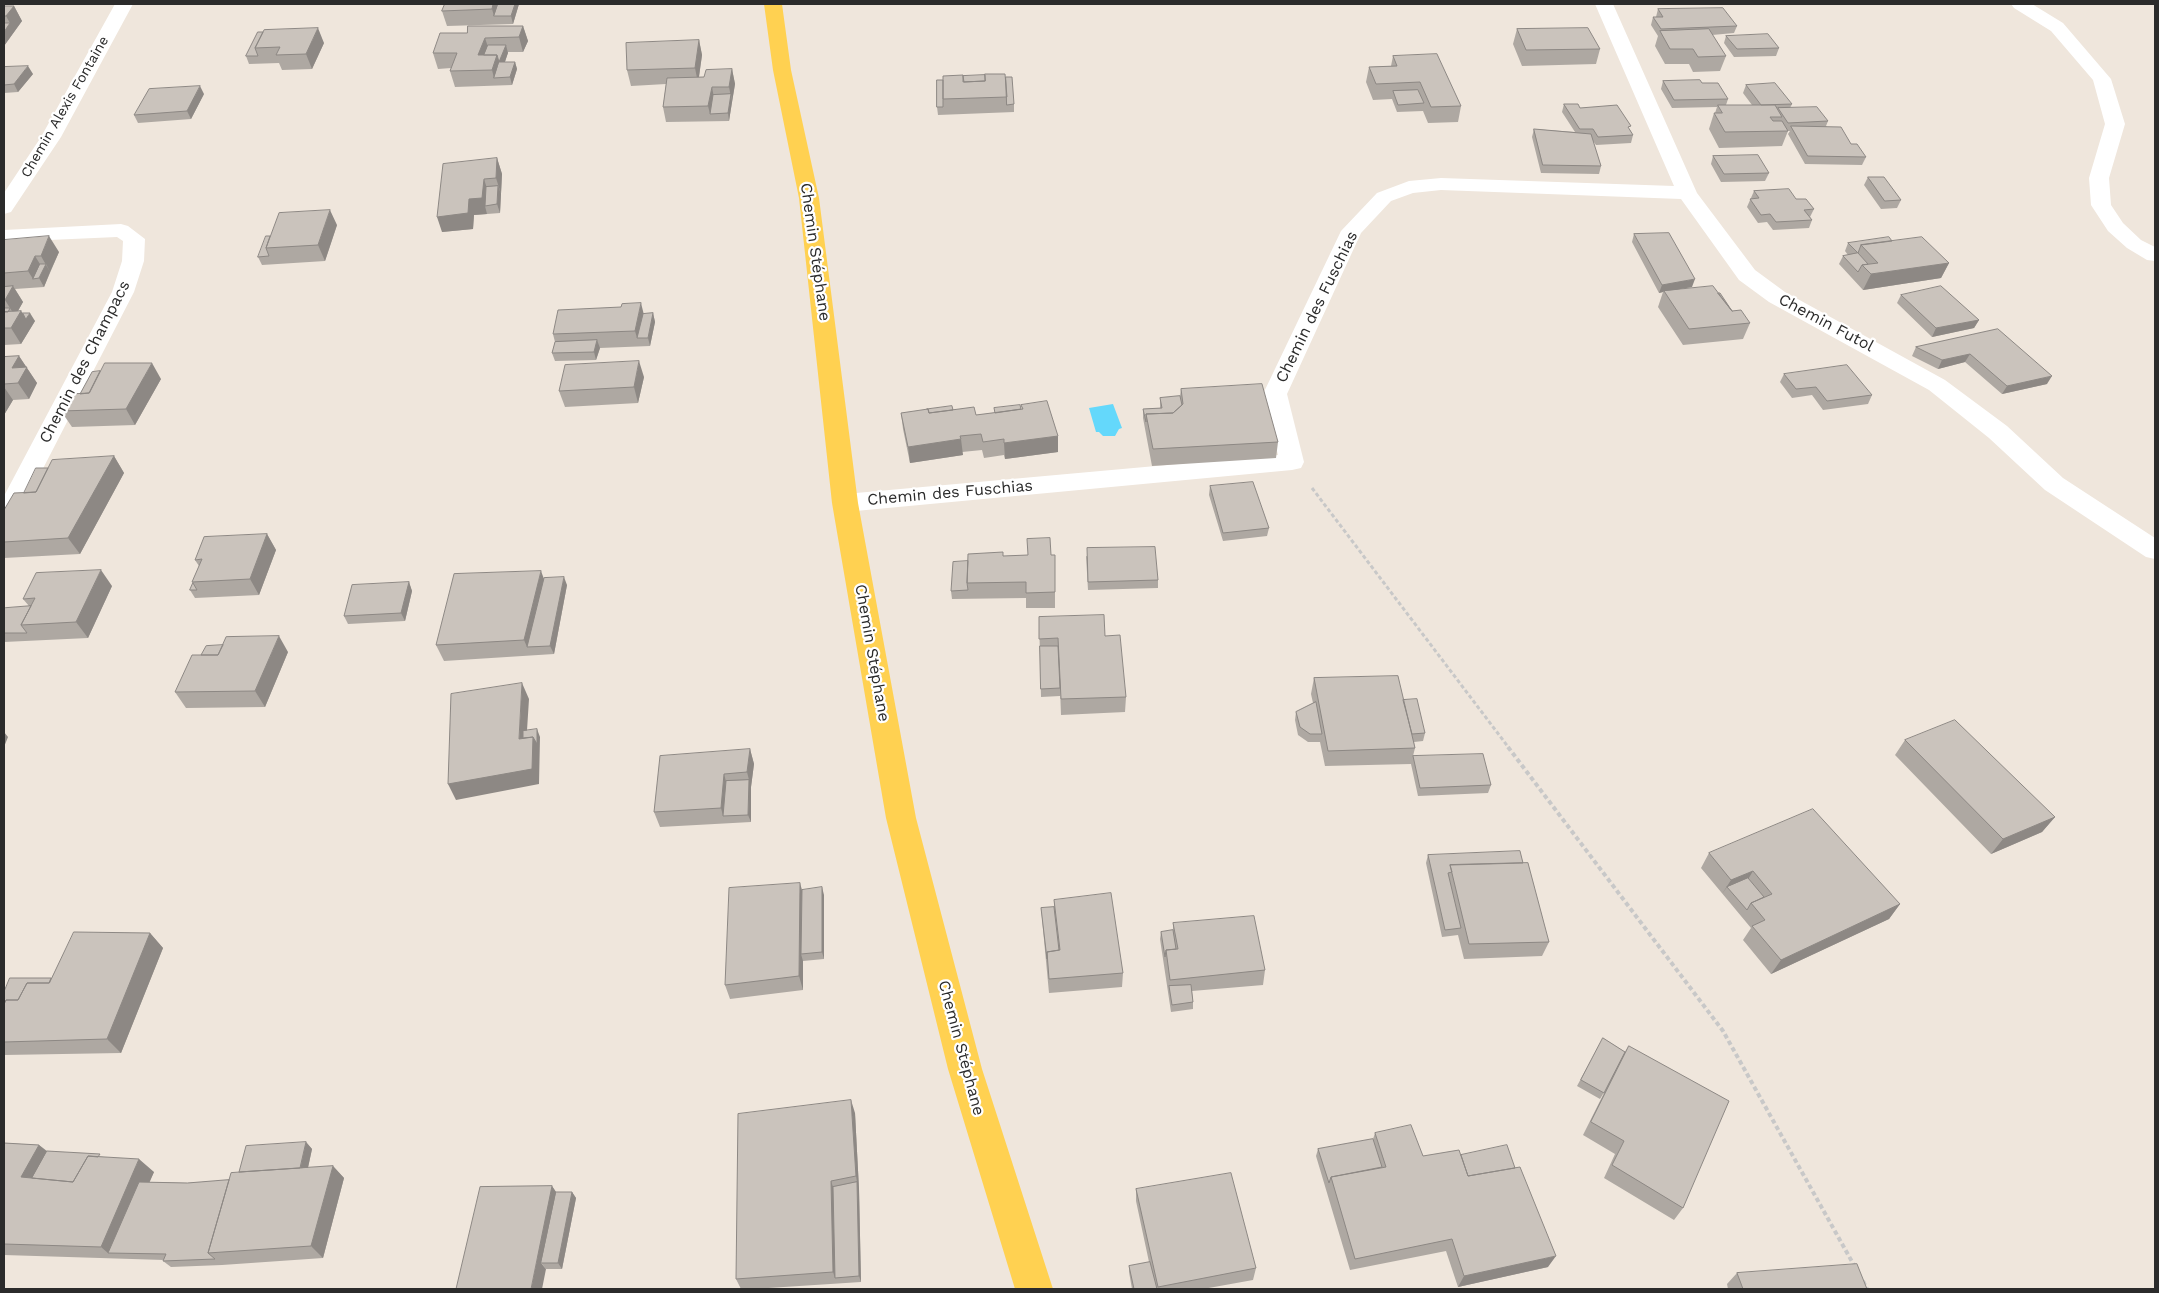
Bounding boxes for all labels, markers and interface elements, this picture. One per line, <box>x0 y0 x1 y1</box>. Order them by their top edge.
street label: Chemin Alexis Fontaine <box>18 33 112 181</box>
street label: Chemin Stéphane <box>796 182 834 322</box>
street label: Chemin des Fuschias <box>1272 228 1362 386</box>
street label: Chemin des Champacs <box>36 278 134 446</box>
street label: Chemin Futol <box>1775 290 1877 356</box>
street label: Chemin des Fuschias <box>866 476 1034 510</box>
street label: Chemin Stéphane <box>850 583 894 723</box>
street label: Chemin Stéphane <box>934 978 988 1118</box>

